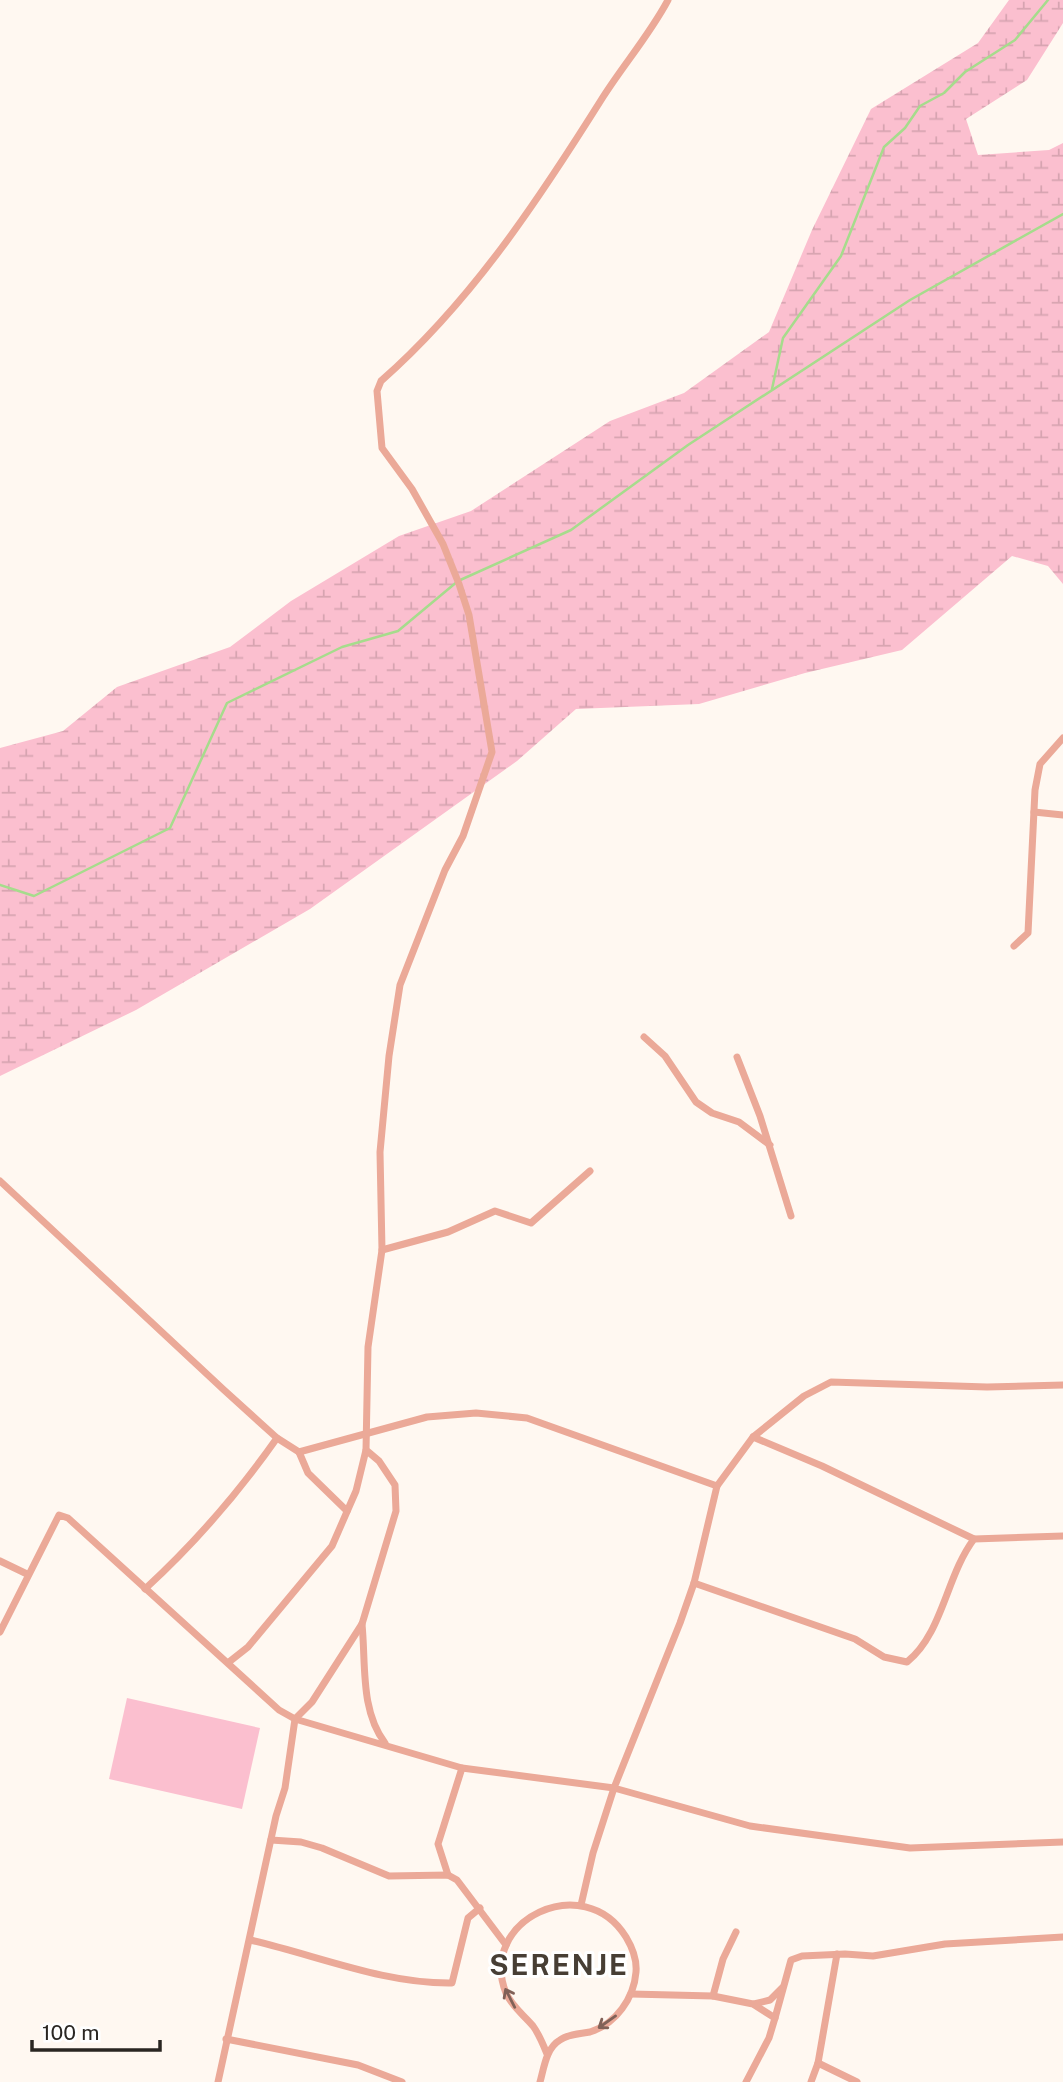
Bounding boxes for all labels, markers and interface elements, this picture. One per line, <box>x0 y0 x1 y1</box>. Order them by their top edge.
district label: SERENJE <box>489 1948 629 1981</box>
one-way arrow <box>503 1988 517 2009</box>
scale bar <box>32 2008 159 2052</box>
one-way arrow <box>598 2015 617 2029</box>
text: 100 m <box>42 2020 99 2045</box>

